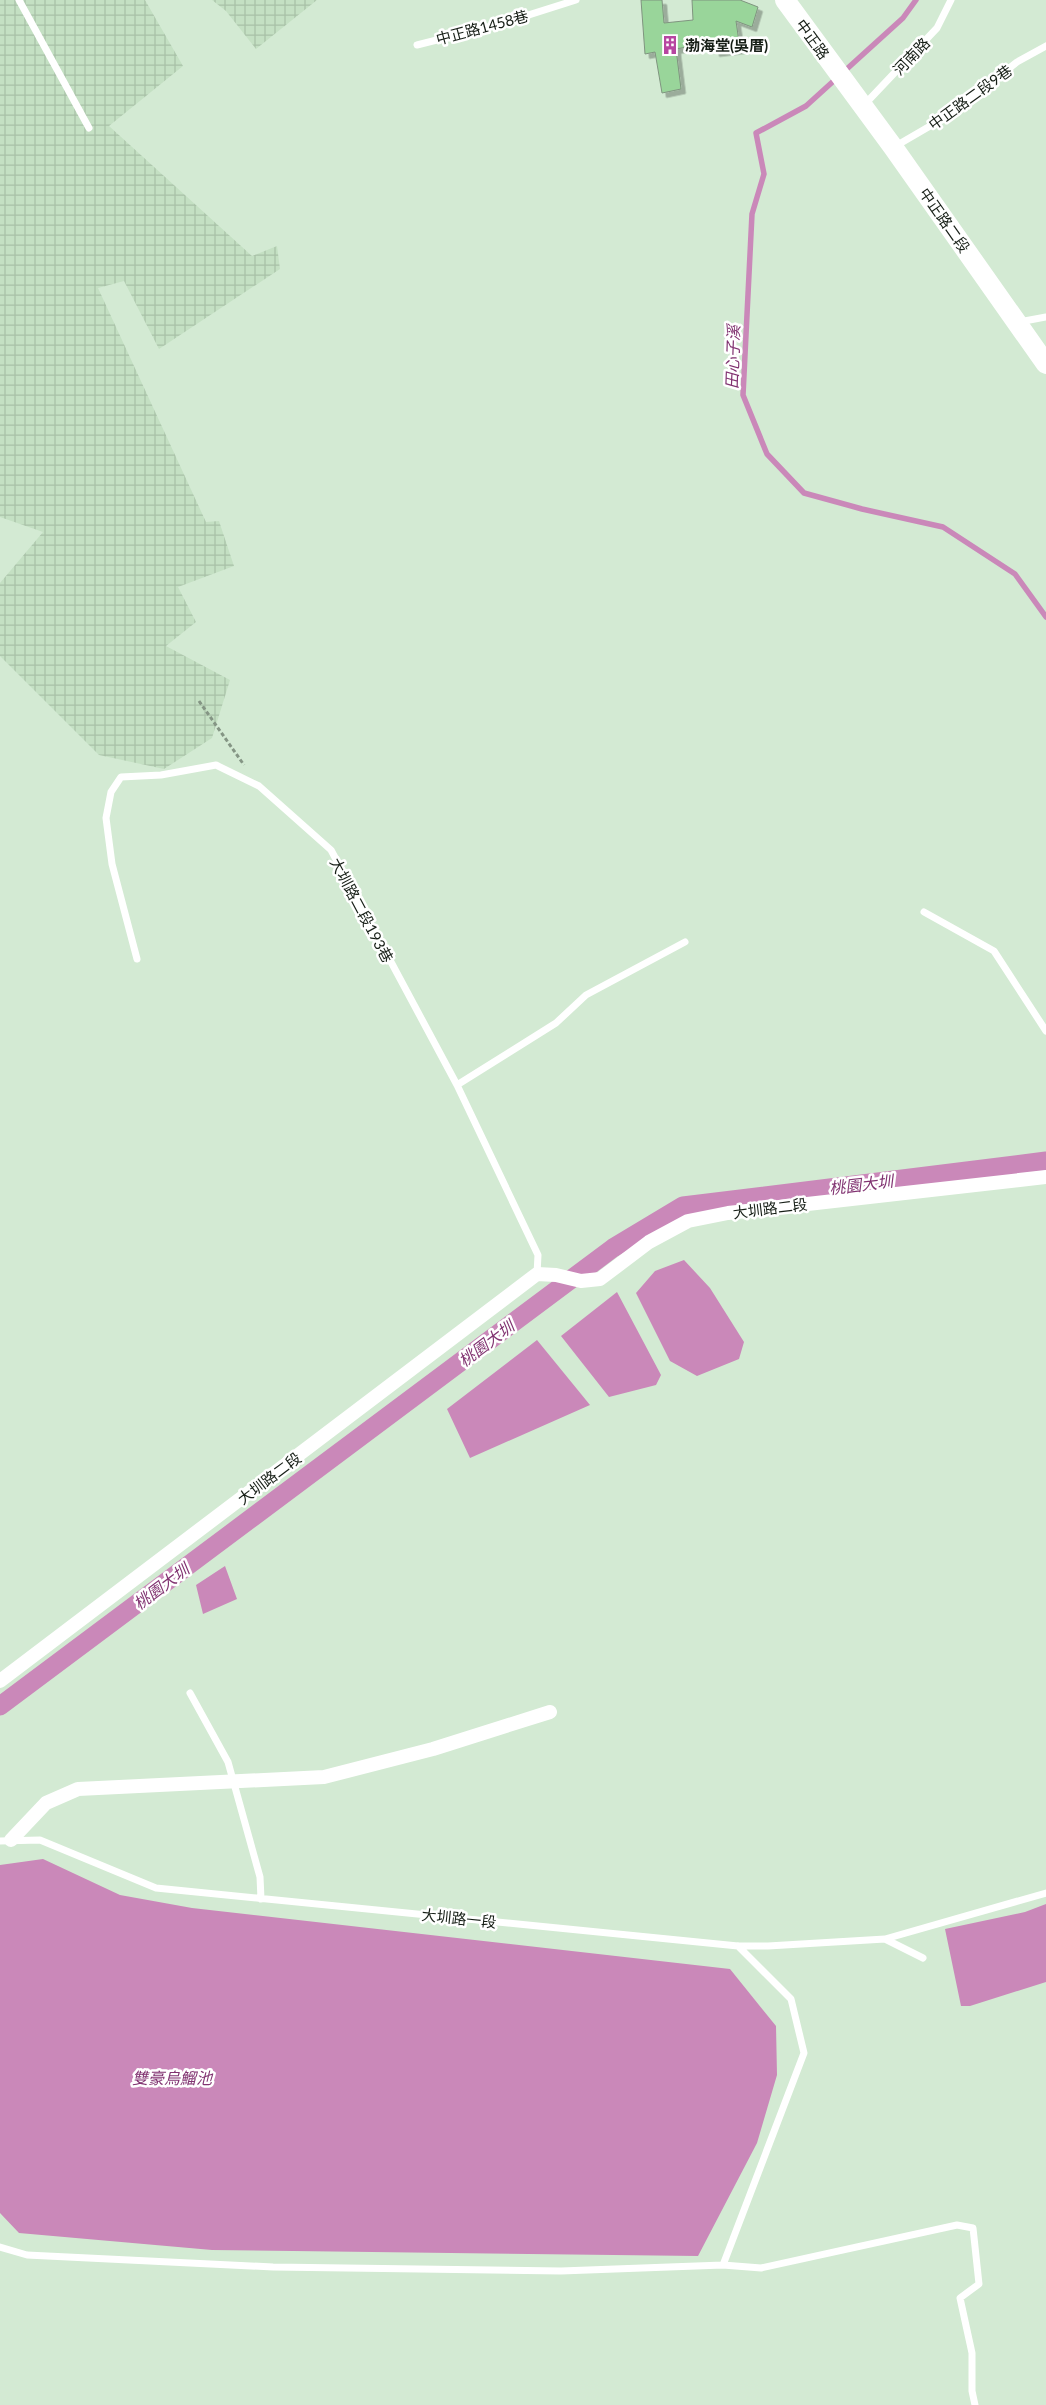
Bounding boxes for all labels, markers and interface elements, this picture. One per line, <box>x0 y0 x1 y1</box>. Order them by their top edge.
street label: 中正路1458巷 <box>434 6 530 48</box>
street label: 中正路 <box>792 16 834 62</box>
building icon: 渤海堂(吳厝) <box>659 34 681 56</box>
street label: 河南路 <box>889 34 933 78</box>
place label: 渤海堂(吳厝) <box>685 36 768 54</box>
street label: 中正路二段9巷 <box>925 61 1015 133</box>
street label: 中正路二段 <box>916 184 974 256</box>
water label: 田心子溪 <box>721 323 743 389</box>
street label: 大圳路二段193巷 <box>327 855 397 965</box>
water label: 桃園大圳 <box>828 1170 896 1197</box>
street label: 大圳路二段 <box>732 1194 808 1222</box>
water label: 桃園大圳 <box>455 1315 519 1370</box>
street label: 大圳路二段 <box>234 1448 304 1508</box>
water label: 桃園大圳 <box>130 1558 194 1613</box>
street label: 大圳路一段 <box>421 1905 497 1931</box>
water label: 雙豪烏鰡池 <box>132 2068 214 2087</box>

